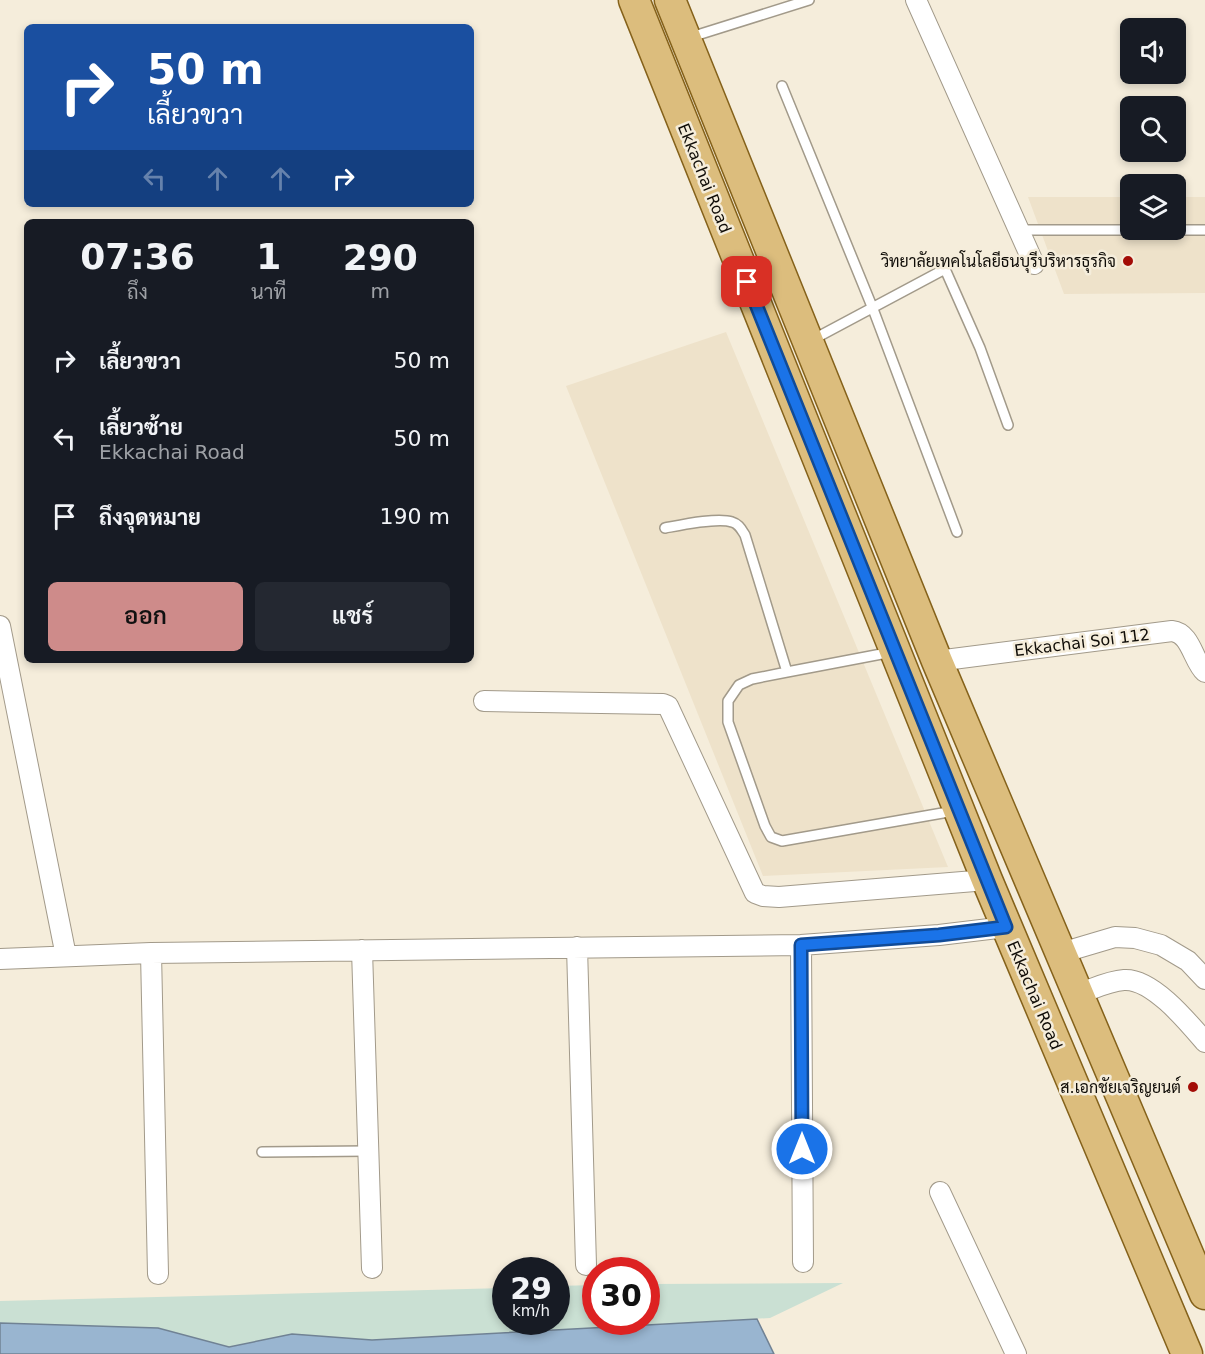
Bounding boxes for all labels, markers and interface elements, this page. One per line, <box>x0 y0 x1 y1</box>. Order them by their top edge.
map controls <box>1120 18 1186 240</box>
button: sound <box>1120 18 1186 84</box>
text: 50 m <box>147 45 264 94</box>
icon: right <box>48 48 126 126</box>
button: search <box>1120 96 1186 162</box>
text: เลี้ยวขวา <box>147 99 243 130</box>
street label: Ekkachai Road <box>674 121 735 236</box>
icon: left <box>138 162 171 195</box>
icon: ahead <box>201 162 234 195</box>
icon: ahead <box>264 162 297 195</box>
icon: right <box>327 162 360 195</box>
button: layers <box>1120 174 1186 240</box>
text: 07:36 <box>80 236 195 277</box>
text: 1 <box>256 236 281 277</box>
text: 290 <box>343 237 418 278</box>
place label: วิทยาลัยเทคโนโลยีธนบุรีบริหารธุรกิจ <box>880 250 1116 273</box>
marker: วิทยาลัยเทคโนโลยีธนบุรีบริหารธุรกิจ <box>1121 254 1135 268</box>
pin <box>721 256 772 307</box>
icon: arrive <box>730 265 763 298</box>
text: m <box>370 279 390 303</box>
text: ถึง <box>127 280 148 304</box>
text: นาที <box>251 280 287 304</box>
icon: right <box>48 344 81 377</box>
text: 50 m <box>394 348 450 373</box>
text: เลี้ยวขวา <box>99 349 181 374</box>
text: เลี้ยวซ้าย <box>99 415 183 440</box>
icon: left <box>48 422 81 455</box>
text: 50 m <box>394 426 450 451</box>
text: Ekkachai Road <box>99 440 245 464</box>
icon: arrive <box>48 500 81 533</box>
text: 190 m <box>380 504 450 529</box>
text: ถึงจุดหมาย <box>99 505 201 530</box>
button: ออก <box>48 582 243 651</box>
button: แชร์ <box>255 582 450 651</box>
street label: Ekkachai Soi 112 <box>1013 625 1151 660</box>
street label: Ekkachai Road <box>1003 938 1066 1053</box>
place label: ส.เอกชัยเจริญยนต์ <box>1060 1075 1181 1097</box>
marker: ส.เอกชัยเจริญยนต์ <box>1186 1080 1200 1094</box>
position arrow <box>770 1117 834 1181</box>
speed limit sign: 30 <box>582 1257 660 1335</box>
text: 29 <box>510 1271 552 1306</box>
text: km/h <box>512 1302 550 1320</box>

